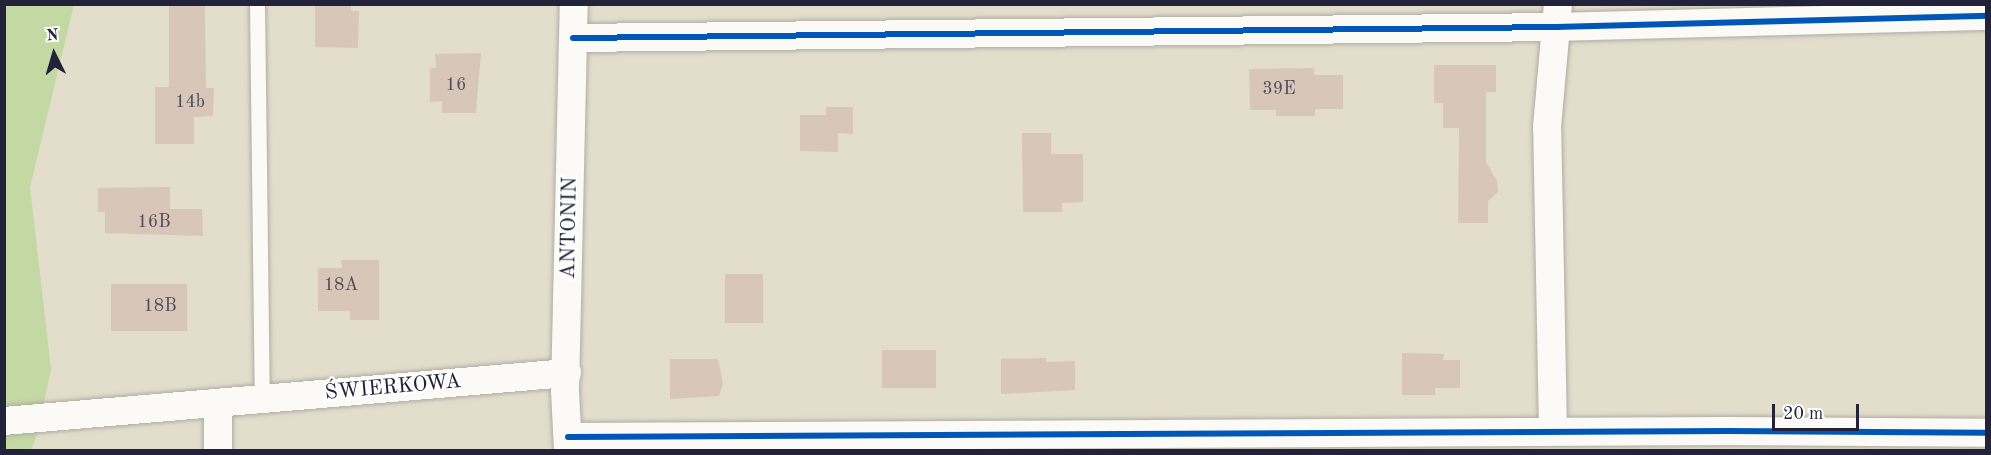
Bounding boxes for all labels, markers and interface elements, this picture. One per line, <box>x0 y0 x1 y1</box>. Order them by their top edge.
north arrow <box>24 24 84 84</box>
text: N <box>46 28 59 45</box>
house number: 16 <box>446 74 466 96</box>
house number: 39E <box>1262 78 1296 100</box>
house number: 14b <box>175 91 205 113</box>
street label: ANTONIN <box>557 177 583 279</box>
house number: 16B <box>137 211 171 233</box>
house number: 18A <box>324 274 358 296</box>
house number: 18B <box>143 295 177 317</box>
street label: ŚWIERKOWA <box>324 369 462 407</box>
scale bar <box>1775 392 1862 430</box>
text: 20 m <box>1783 405 1823 423</box>

